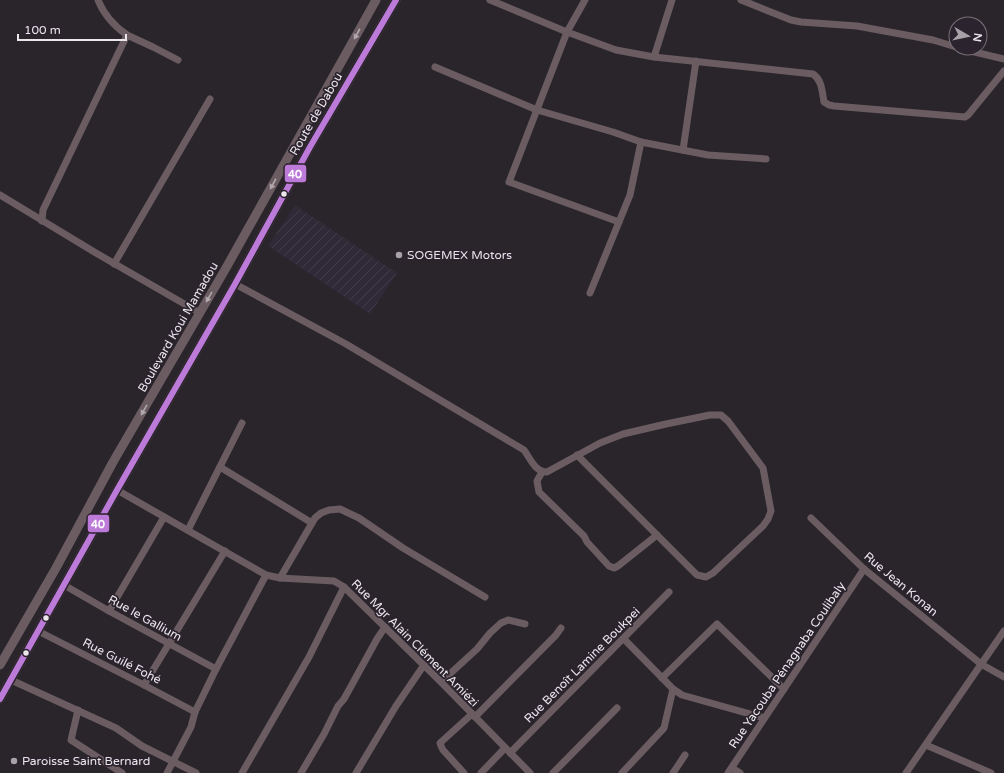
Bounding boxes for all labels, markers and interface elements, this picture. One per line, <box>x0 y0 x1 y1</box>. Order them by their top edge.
scale bar <box>18 16 126 42</box>
north arrow <box>948 16 988 56</box>
text: 100 m <box>24 23 61 37</box>
one-way arrow <box>353 28 360 40</box>
text: N <box>970 32 984 43</box>
street label: Route de Dabou <box>287 70 345 158</box>
line badge: 40 <box>284 164 307 183</box>
text: 40 <box>288 168 302 181</box>
one-way arrow <box>269 178 276 190</box>
unlabelled marker <box>279 189 289 199</box>
place label: SOGEMEX Motors <box>407 248 512 262</box>
marker: SOGEMEX Motors <box>394 250 404 260</box>
street label: Boulevard Koui Mamadou <box>135 260 221 394</box>
one-way arrow <box>205 291 212 303</box>
one-way arrow <box>140 404 147 416</box>
line badge: 40 <box>87 514 110 533</box>
text: 40 <box>91 518 105 531</box>
street label: Rue Jean Konan <box>861 549 941 619</box>
street label: Rue Mgr Alain Clément Amiézi <box>349 577 481 709</box>
street label: Rue Yacouba Pénagnaba Coulibaly <box>726 579 848 751</box>
street label: Rue le Gallium <box>106 592 184 644</box>
street label: Rue Benoît Lamine Boukpei <box>521 604 643 726</box>
unlabelled marker <box>41 613 51 623</box>
street label: Rue Guilé Fohé <box>80 635 164 687</box>
unlabelled marker <box>21 648 31 658</box>
place label: Paroisse Saint Bernard <box>22 754 150 768</box>
marker: Paroisse Saint Bernard <box>9 756 19 766</box>

